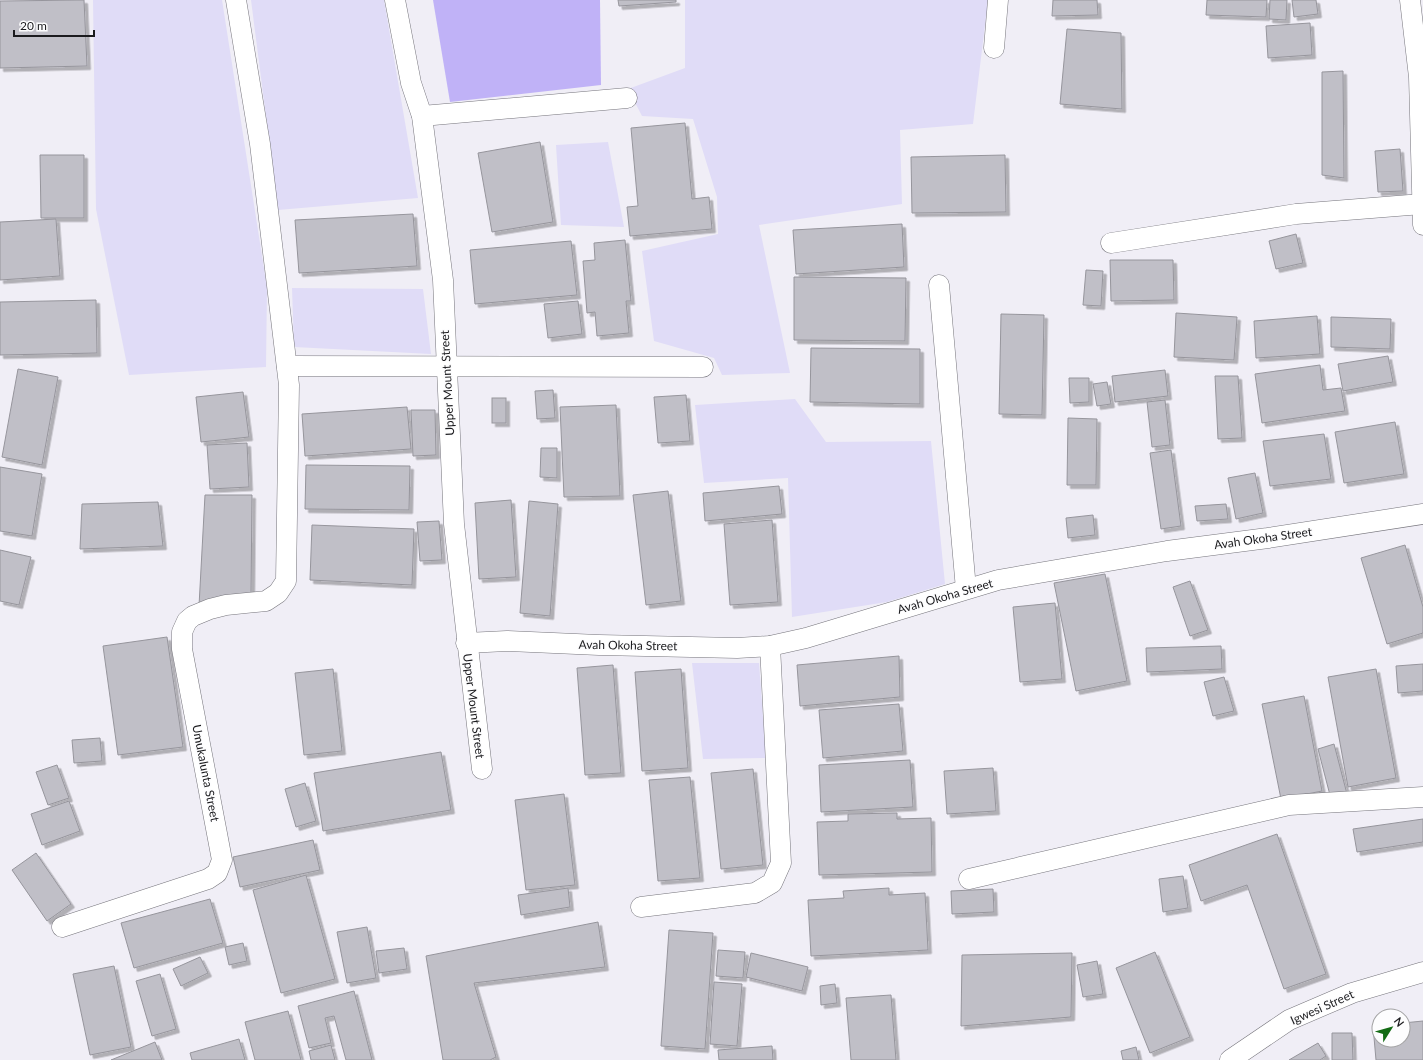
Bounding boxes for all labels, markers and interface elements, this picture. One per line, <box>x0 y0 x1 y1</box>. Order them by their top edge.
scale bar <box>14 12 94 38</box>
text: 20 m <box>20 18 47 33</box>
street label: Upper Mount Street <box>437 329 457 436</box>
street label: Avah Okoha Street <box>1213 524 1314 552</box>
street label: Avah Okoha Street <box>895 575 995 617</box>
street label: Avah Okoha Street <box>578 637 678 653</box>
street label: Upper Mount Street <box>460 653 488 760</box>
street label: Umukalunta Street <box>189 723 223 823</box>
street label: Igwesi Street <box>1288 986 1357 1028</box>
north arrow <box>1371 1008 1411 1048</box>
text: N <box>1392 1014 1407 1029</box>

